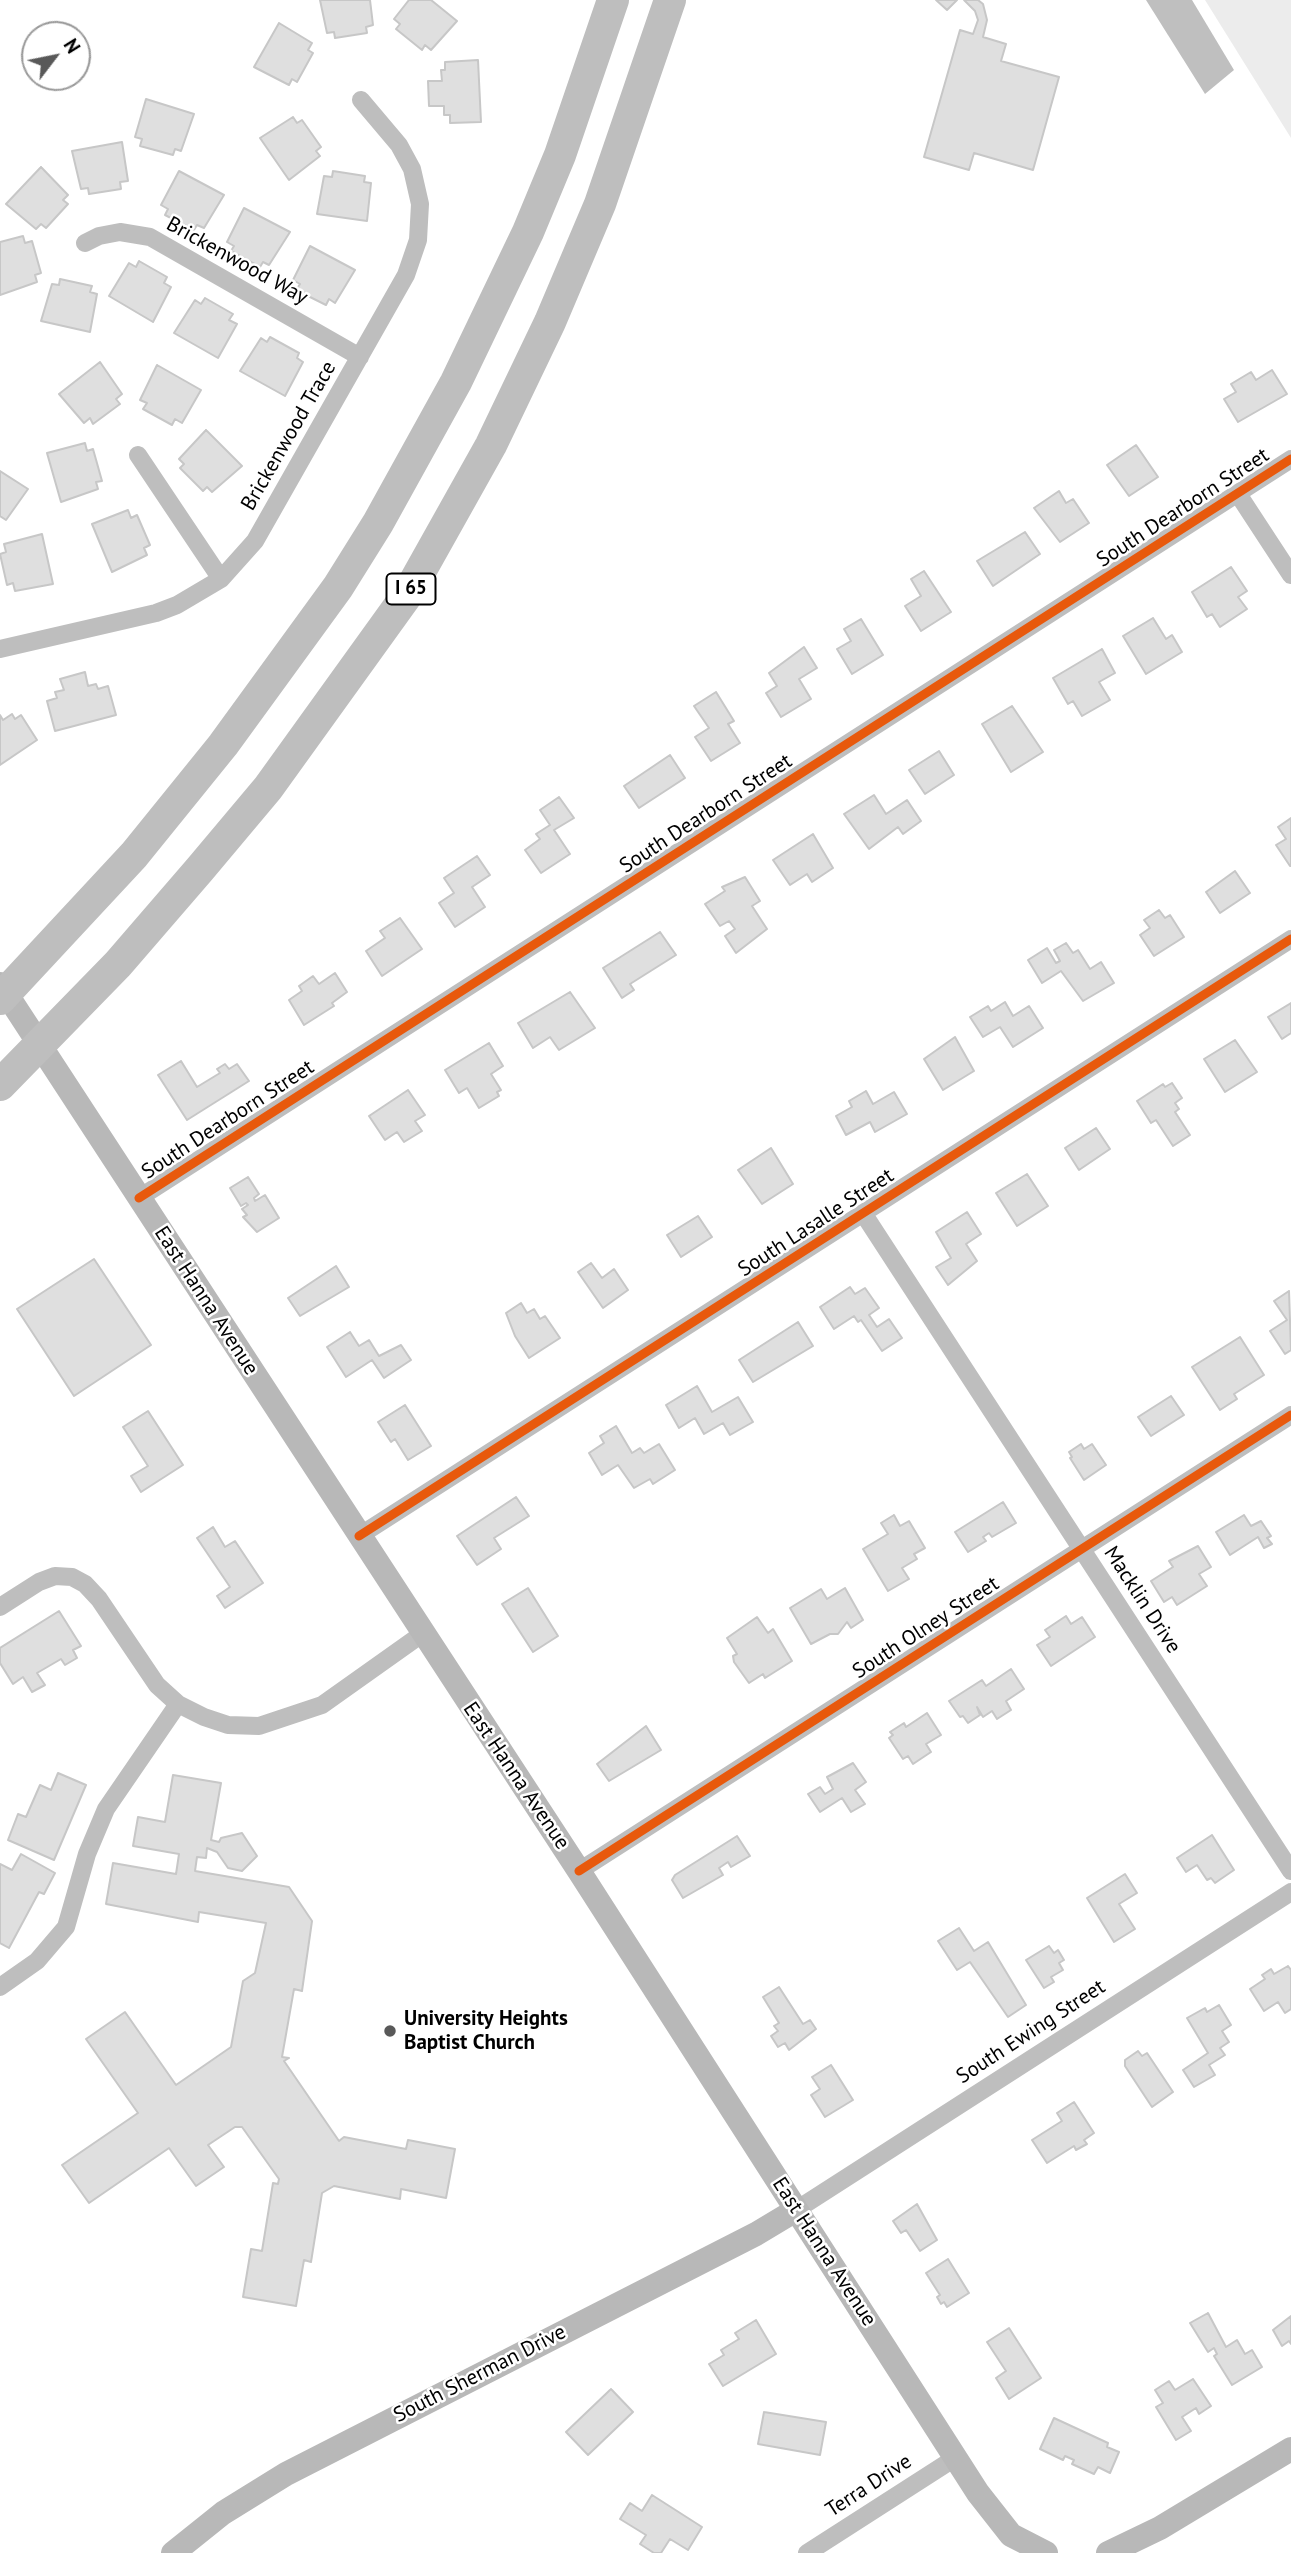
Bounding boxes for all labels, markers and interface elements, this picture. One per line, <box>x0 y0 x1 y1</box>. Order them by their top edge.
north arrow <box>21 21 91 91</box>
text: N <box>59 34 86 58</box>
street label: Brickenwood Way <box>162 212 312 310</box>
street label: Brickenwood Trace <box>236 357 342 515</box>
street label: South Dearborn Street <box>1092 443 1274 573</box>
road number: I 65 <box>386 574 436 604</box>
street label: South Dearborn Street <box>615 749 797 879</box>
street label: South Dearborn Street <box>137 1055 319 1185</box>
street label: South Lasalle Street <box>734 1163 898 1283</box>
street label: East Hanna Avenue <box>148 1222 264 1380</box>
street label: Macklin Drive <box>1098 1542 1186 1658</box>
street label: South Olney Street <box>848 1571 1004 1685</box>
street label: East Hanna Avenue <box>457 1698 575 1854</box>
street label: South Ewing Street <box>952 1975 1110 2089</box>
place label: University Heights Baptist Church <box>404 2006 568 2056</box>
marker: University Heights Baptist Church <box>382 2023 398 2039</box>
street label: East Hanna Avenue <box>766 2173 882 2331</box>
street label: South Sherman Drive <box>390 2320 570 2428</box>
street label: Terra Drive <box>821 2449 917 2523</box>

